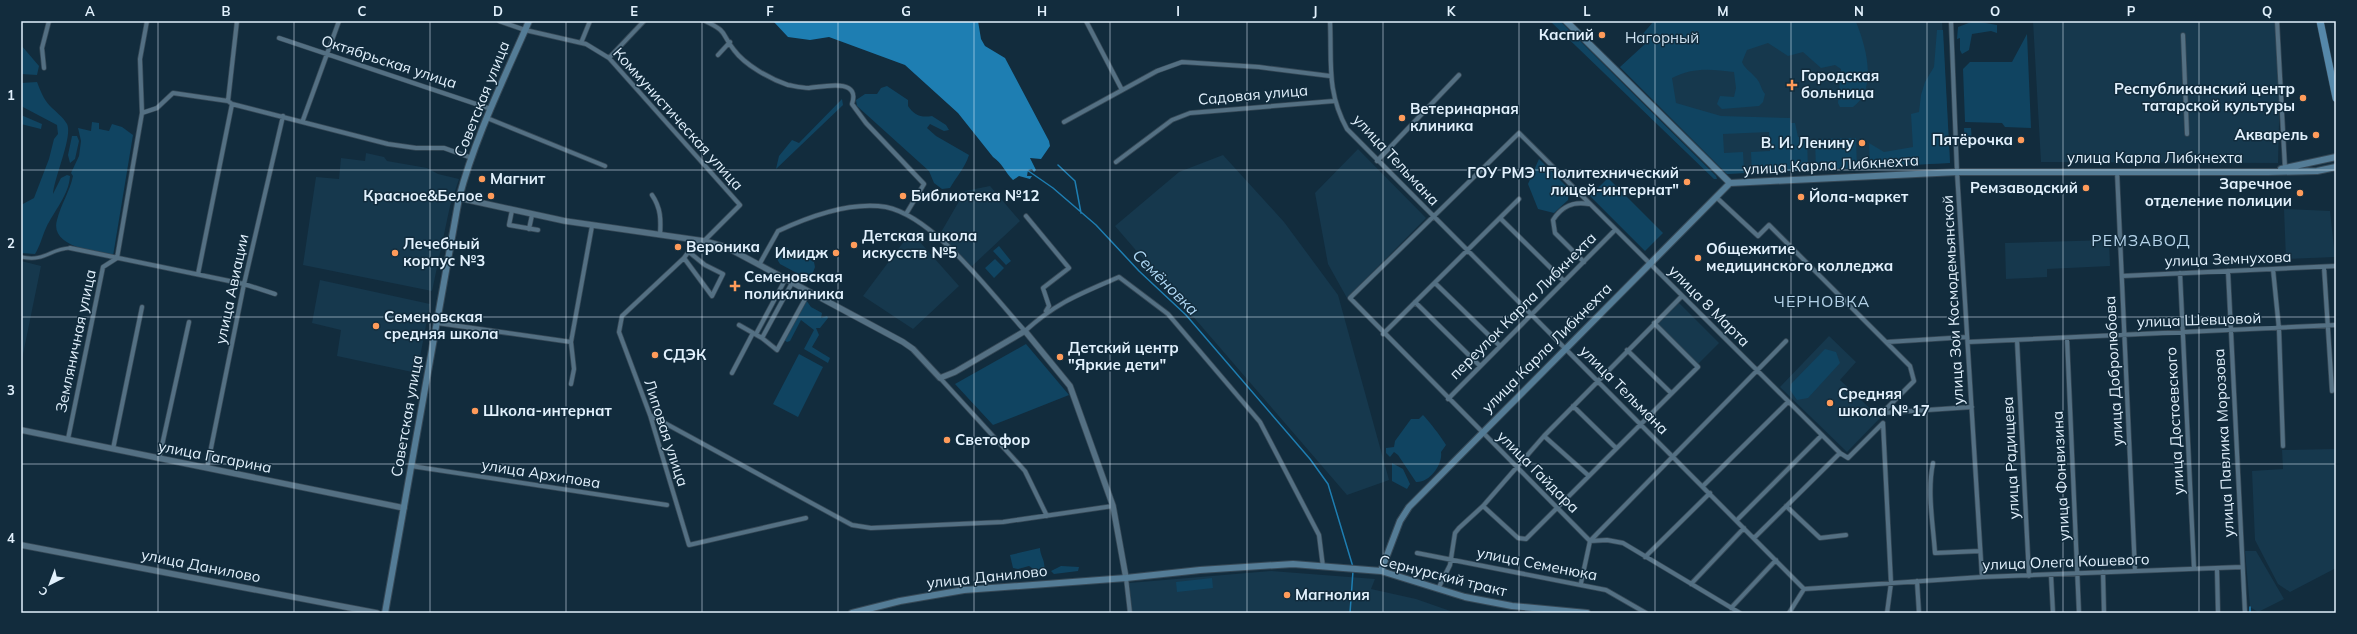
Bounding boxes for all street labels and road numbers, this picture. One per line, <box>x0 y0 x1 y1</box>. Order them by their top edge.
street label: Октябрьская улица <box>319 31 459 92</box>
street label: Советская улица <box>450 38 513 159</box>
street label: Коммунистическая улица <box>609 43 747 194</box>
street label: Садовая улица <box>1197 80 1309 109</box>
street label: улица Тельмана <box>1349 110 1444 209</box>
street label: улица Карла Либкнехта <box>2067 148 2243 167</box>
street label: улица Карла Либкнехта <box>1743 150 1919 179</box>
street label: улица Зои Космодемьянской <box>1938 195 1967 406</box>
street label: переулок Карла Либкнехта <box>1445 228 1600 383</box>
street label: улица Авиации <box>211 232 252 346</box>
street label: улица Земнухова <box>2164 247 2292 270</box>
street label: улица 8 Марта <box>1665 261 1754 350</box>
street label: Земляничная улица <box>51 268 100 414</box>
street label: улица Карла Либкнехта <box>1478 279 1616 417</box>
street label: улица Добролюбова <box>2100 295 2127 447</box>
street label: улица Шевцовой <box>2136 308 2261 331</box>
street label: улица Тельмана <box>1576 341 1673 438</box>
street label: улица Достоевского <box>2161 347 2188 495</box>
street label: улица Павлика Морозова <box>2209 348 2238 538</box>
street label: Советская улица <box>386 354 427 478</box>
street label: Липовая улица <box>640 377 693 489</box>
street label: улица Радищева <box>1998 396 2023 520</box>
street label: улица Фонвизина <box>2048 410 2073 542</box>
street label: улица Гайдара <box>1493 427 1583 517</box>
street label: улица Гагарина <box>157 436 273 477</box>
street label: улица Архипова <box>480 455 602 492</box>
street label: улица Семенюка <box>1475 543 1599 585</box>
street label: улица Данилово <box>140 545 262 586</box>
street label: улица Олега Кошевого <box>1982 549 2150 574</box>
street label: Сернурский тракт <box>1377 550 1509 601</box>
street label: улица Данилово <box>926 561 1048 592</box>

